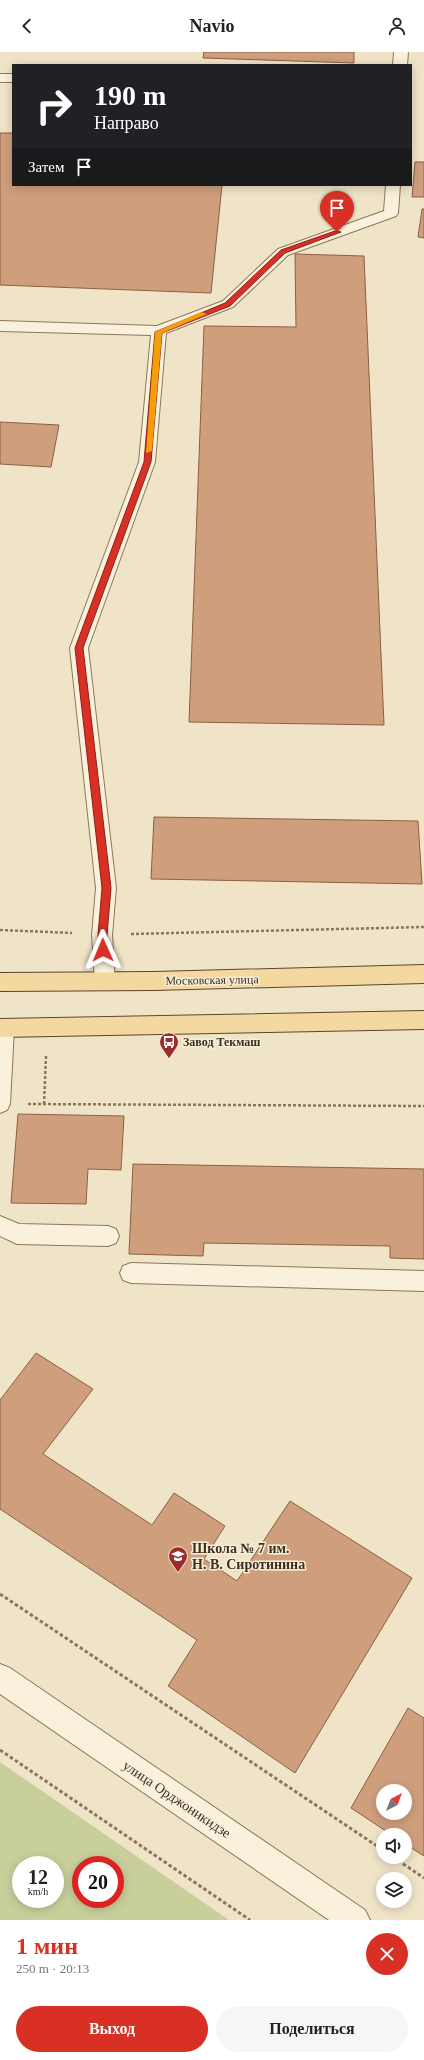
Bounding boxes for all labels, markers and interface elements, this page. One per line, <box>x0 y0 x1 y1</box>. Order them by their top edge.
icon: back <box>16 15 38 37</box>
icon: person <box>386 15 408 37</box>
text: Navio <box>190 16 235 36</box>
icon: right <box>28 80 80 132</box>
text: 190 m <box>94 80 166 111</box>
text: Направо <box>94 113 159 133</box>
icon: arrive <box>73 156 95 178</box>
text: Затем <box>28 159 65 175</box>
pin <box>320 191 354 232</box>
icon: arrive <box>326 197 348 219</box>
position arrow <box>82 929 124 971</box>
street label: Московская улица <box>165 972 259 988</box>
bus stop icon: Завод Текмаш <box>158 1031 180 1059</box>
place label: Завод Текмаш <box>183 1035 260 1049</box>
place label: Школа № 7 им. Н. В. Сиротинина <box>192 1541 305 1572</box>
school or university icon: Школа № 7 им. Н. В. Сиротинина <box>167 1545 189 1573</box>
street label: улица Орджоникидзе <box>120 1758 233 1841</box>
north arrow <box>376 1784 412 1820</box>
map controls <box>376 1784 412 1908</box>
button: sound <box>376 1828 412 1864</box>
speed limit sign: 20 <box>72 1856 124 1908</box>
text: 12 <box>28 1866 48 1888</box>
button: layers <box>376 1872 412 1908</box>
text: km/h <box>28 1886 48 1897</box>
text: 1 мин <box>16 1933 78 1959</box>
button: close <box>366 1933 408 1975</box>
text: 250 m · 20:13 <box>16 1961 89 1976</box>
button: Выход <box>16 2006 208 2052</box>
button: Поделиться <box>216 2006 408 2052</box>

